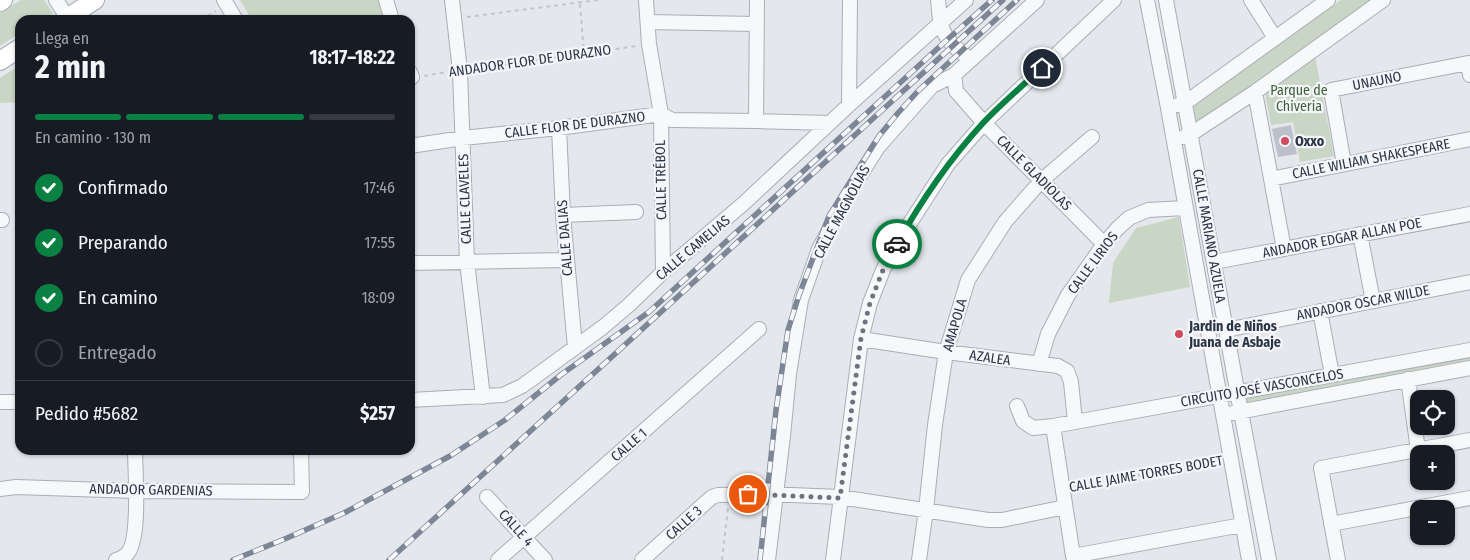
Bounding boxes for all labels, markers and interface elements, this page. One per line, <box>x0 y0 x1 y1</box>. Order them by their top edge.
text: Llega en <box>35 29 89 48</box>
street label: ANDADOR FLOR DE DURAZNO <box>448 41 612 81</box>
text: 18:17–18:22 <box>309 46 395 69</box>
pin <box>1021 47 1063 89</box>
text: 2 min <box>35 48 106 86</box>
icon: home <box>1028 54 1056 82</box>
street label: UNAUNO <box>1351 68 1403 94</box>
park label: Parque de Chiveria <box>1270 82 1328 115</box>
street label: CALLE FLOR DE DURAZNO <box>504 108 646 142</box>
text: En camino · 130 m <box>35 128 151 147</box>
street label: CALLE GLADIOLAS <box>993 132 1075 214</box>
place label: Oxxo <box>1295 133 1325 150</box>
marker: Oxxo <box>1279 135 1291 147</box>
street label: CALLE WILIAM SHAKESPEARE <box>1291 135 1452 183</box>
street label: CALLE TRÉBOL <box>651 140 670 220</box>
street label: CALLE CLAVELES <box>455 153 475 245</box>
street label: CALLE MAGNOLIAS <box>810 162 874 262</box>
street label: CALLE MARIANO AZUELA <box>1189 168 1229 305</box>
icon: check <box>35 174 63 202</box>
text: Confirmado <box>78 176 168 199</box>
text: 17:46 <box>363 178 395 197</box>
street label: CALLE DALIAS <box>554 199 576 277</box>
street label: CALLE CAMELIAS <box>652 212 734 284</box>
street label: ANDADOR EDGAR ALLAN POE <box>1261 214 1423 262</box>
courier <box>872 219 922 269</box>
street label: CALLE LIRIOS <box>1064 228 1122 298</box>
icon: check <box>35 229 63 257</box>
icon: car <box>883 230 911 258</box>
text: Preparando <box>78 231 168 254</box>
text: 17:55 <box>364 233 395 252</box>
street label: ANDADOR OSCAR WILDE <box>1295 282 1431 324</box>
icon: check <box>35 284 63 312</box>
text: En camino <box>78 286 158 309</box>
text: 18:09 <box>361 288 395 307</box>
street label: AMAPOLA <box>939 296 971 353</box>
place label: Jardin de Niños Juana de Asbaje <box>1188 318 1281 351</box>
marker: Jardin de Niños Juana de Asbaje <box>1173 328 1185 340</box>
text: Entregado <box>78 341 157 364</box>
street label: AZALEA <box>968 347 1012 369</box>
street label: CIRCUITO JOSÉ VASCONCELOS <box>1179 364 1345 411</box>
map controls <box>1410 390 1455 545</box>
button: locate <box>1410 390 1455 435</box>
text: Pedido #5682 <box>35 402 138 425</box>
text: $257 <box>360 402 395 425</box>
street label: CALLE 1 <box>607 425 651 465</box>
button: + <box>1410 445 1455 490</box>
street label: CALLE JAIME TORRES BODET <box>1068 452 1225 496</box>
pin <box>727 473 769 515</box>
street label: ANDADOR GARDENIAS <box>89 480 213 500</box>
icon: bag <box>734 480 762 508</box>
button: − <box>1410 500 1455 545</box>
street label: CALLE 3 <box>662 502 706 544</box>
street label: CALLE 4 <box>495 506 537 550</box>

